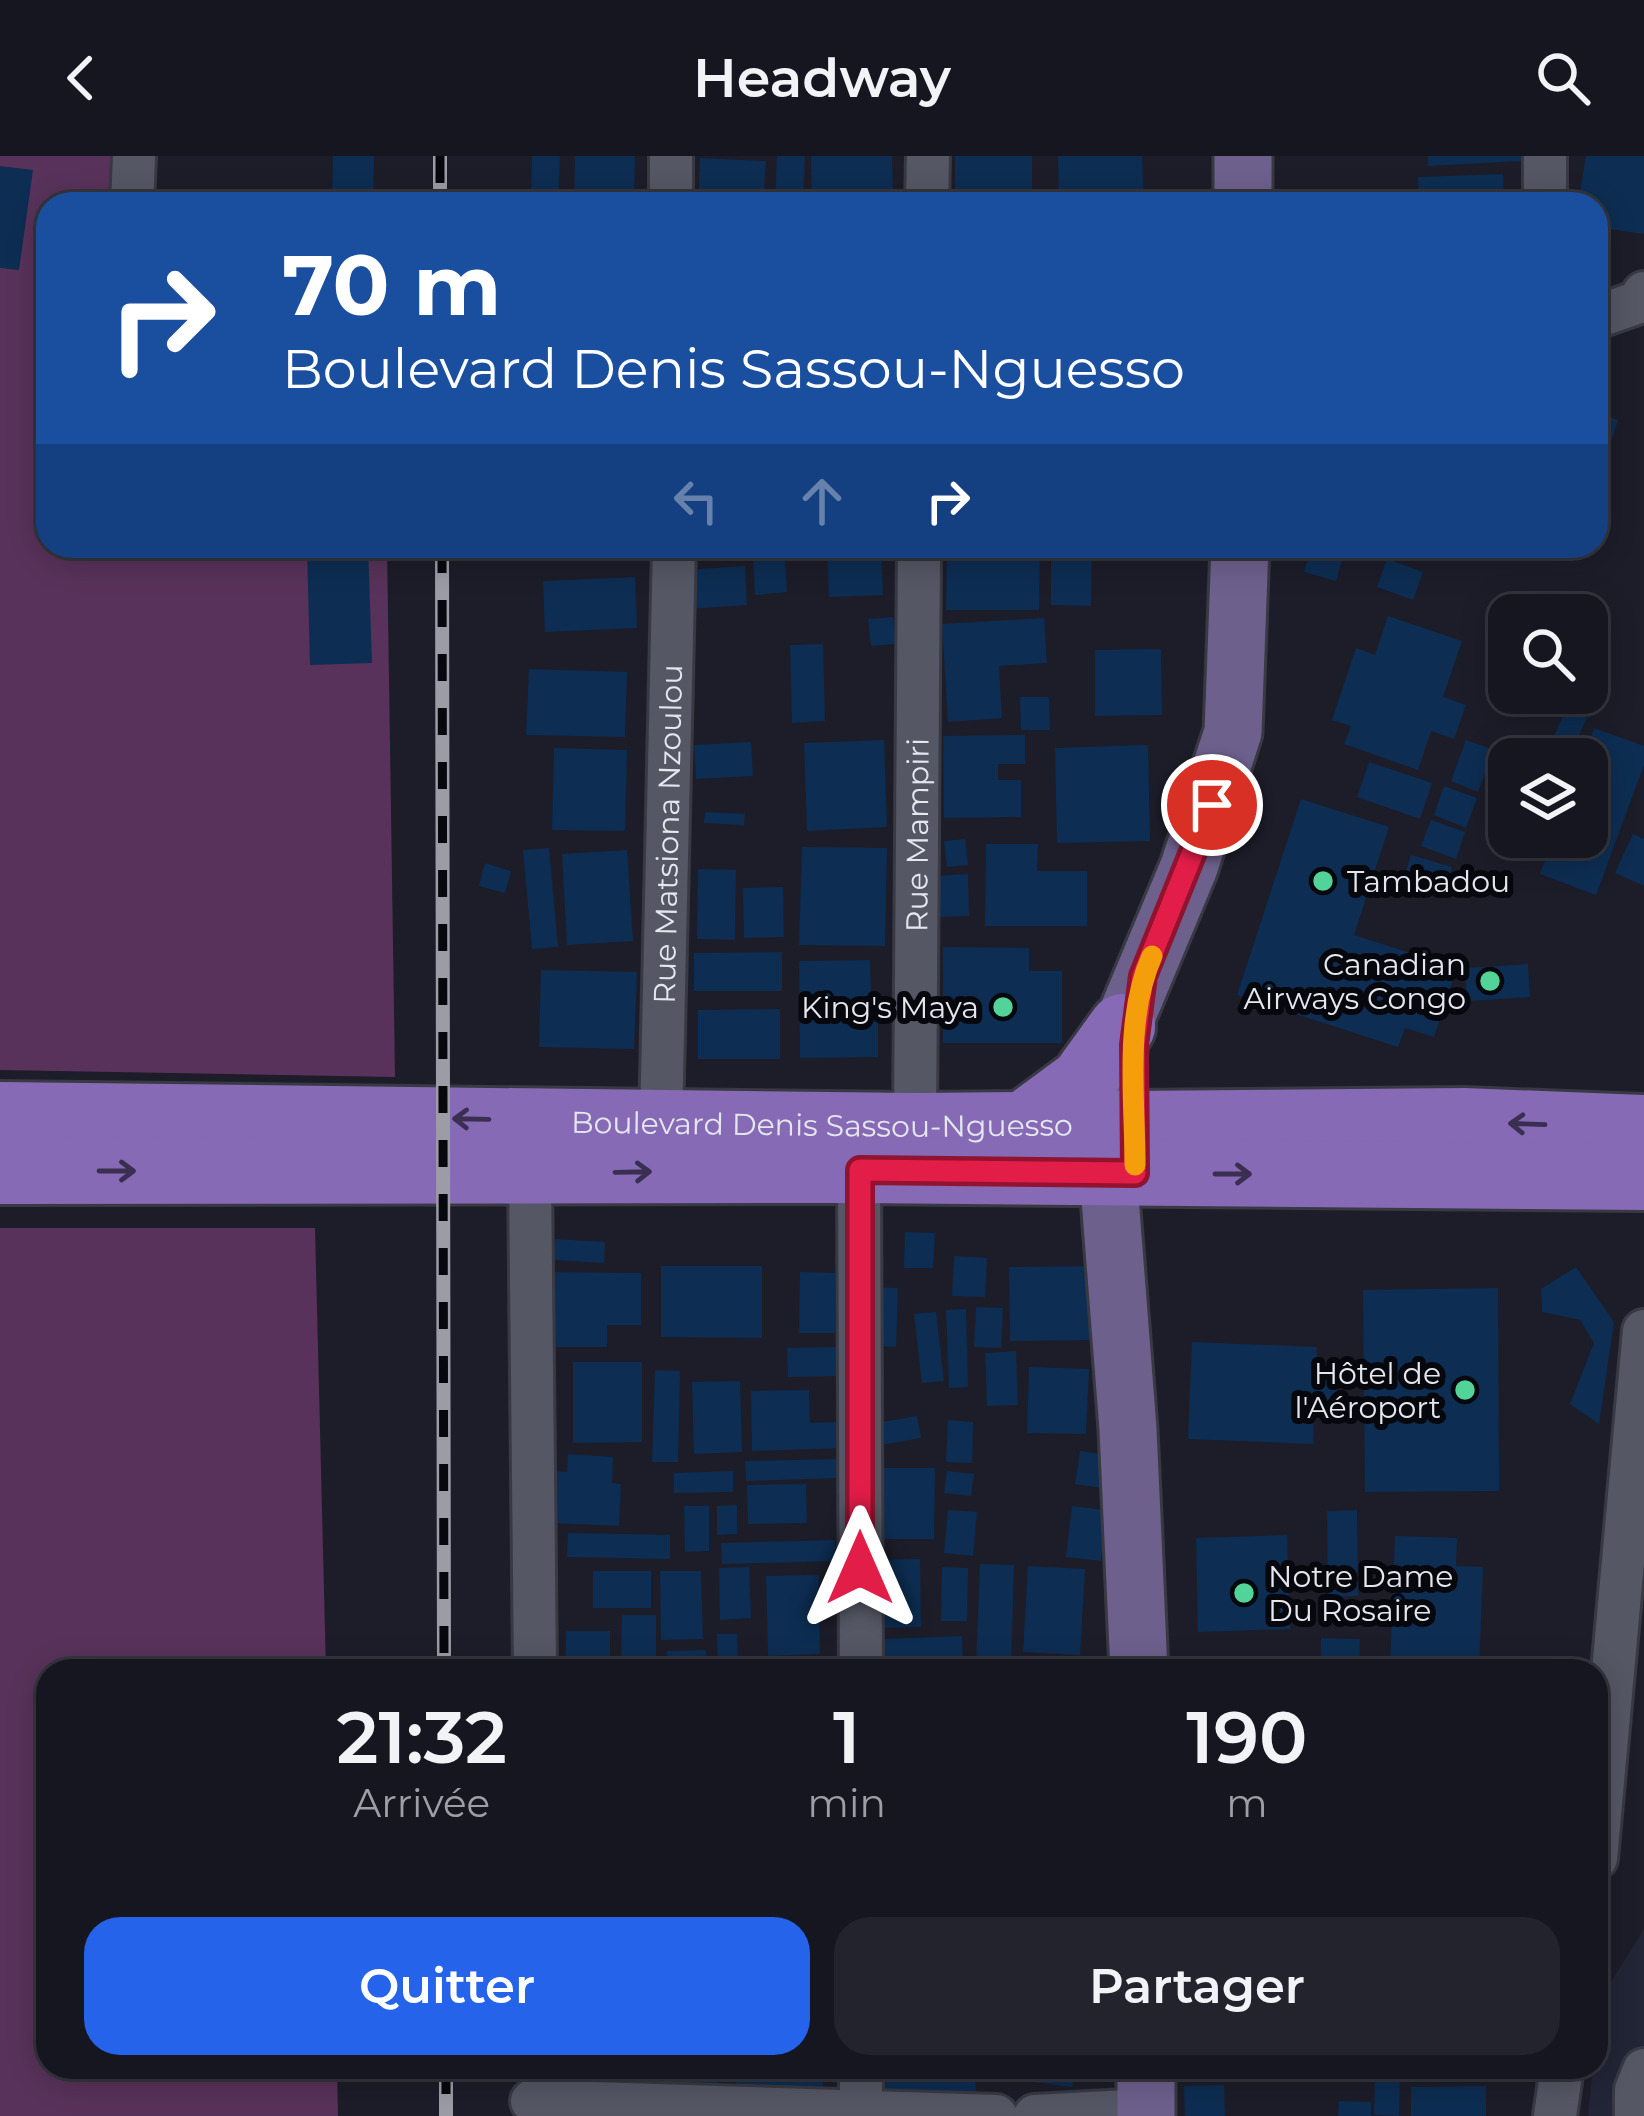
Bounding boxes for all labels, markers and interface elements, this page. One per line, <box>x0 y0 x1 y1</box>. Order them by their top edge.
icon: back <box>48 45 114 111</box>
text: Headway <box>693 45 951 111</box>
icon: search <box>1530 45 1596 111</box>
text: 70 m <box>282 234 501 336</box>
icon: right <box>84 240 240 396</box>
text: Boulevard Denis Sassou-Nguesso <box>282 336 1185 402</box>
icon: left <box>663 468 729 534</box>
icon: ahead <box>789 468 855 534</box>
icon: right <box>915 468 981 534</box>
map controls <box>1488 594 1608 858</box>
button: search <box>1488 594 1608 714</box>
street label: Rue Matsiona Nzoulou <box>645 664 690 1004</box>
street label: Rue Mampiri <box>898 738 936 932</box>
button: layers <box>1488 738 1608 858</box>
pin <box>1161 754 1263 856</box>
icon: arrive <box>1179 772 1245 838</box>
place label: Tambadou <box>1347 863 1510 900</box>
marker: Tambadou <box>1310 868 1336 894</box>
place label: Canadian Airways Congo <box>1243 946 1466 1017</box>
marker: Canadian Airways Congo <box>1477 968 1503 994</box>
place label: King's Maya <box>801 989 979 1026</box>
marker: King's Maya <box>990 994 1016 1020</box>
street label: Boulevard Denis Sassou-Nguesso <box>571 1103 1073 1145</box>
one-way arrow <box>452 1108 491 1130</box>
one-way arrow <box>1508 1112 1547 1135</box>
one-way arrow <box>97 1159 136 1182</box>
one-way arrow <box>613 1161 652 1183</box>
one-way arrow <box>1213 1163 1252 1185</box>
place label: Hôtel de l'Aéroport <box>1294 1355 1441 1426</box>
marker: Hôtel de l'Aéroport <box>1452 1377 1478 1403</box>
position arrow <box>797 1505 923 1631</box>
place label: Notre Dame Du Rosaire <box>1268 1558 1453 1629</box>
marker: Notre Dame Du Rosaire <box>1231 1580 1257 1606</box>
text: 21:32 <box>337 1693 507 1781</box>
text: 1 <box>833 1693 860 1781</box>
text: 190 <box>1186 1693 1307 1781</box>
text: Arrivée <box>353 1779 490 1827</box>
text: min <box>808 1779 886 1827</box>
text: m <box>1226 1779 1268 1827</box>
button: Quitter <box>84 1917 810 2055</box>
button: Partager <box>834 1917 1560 2055</box>

